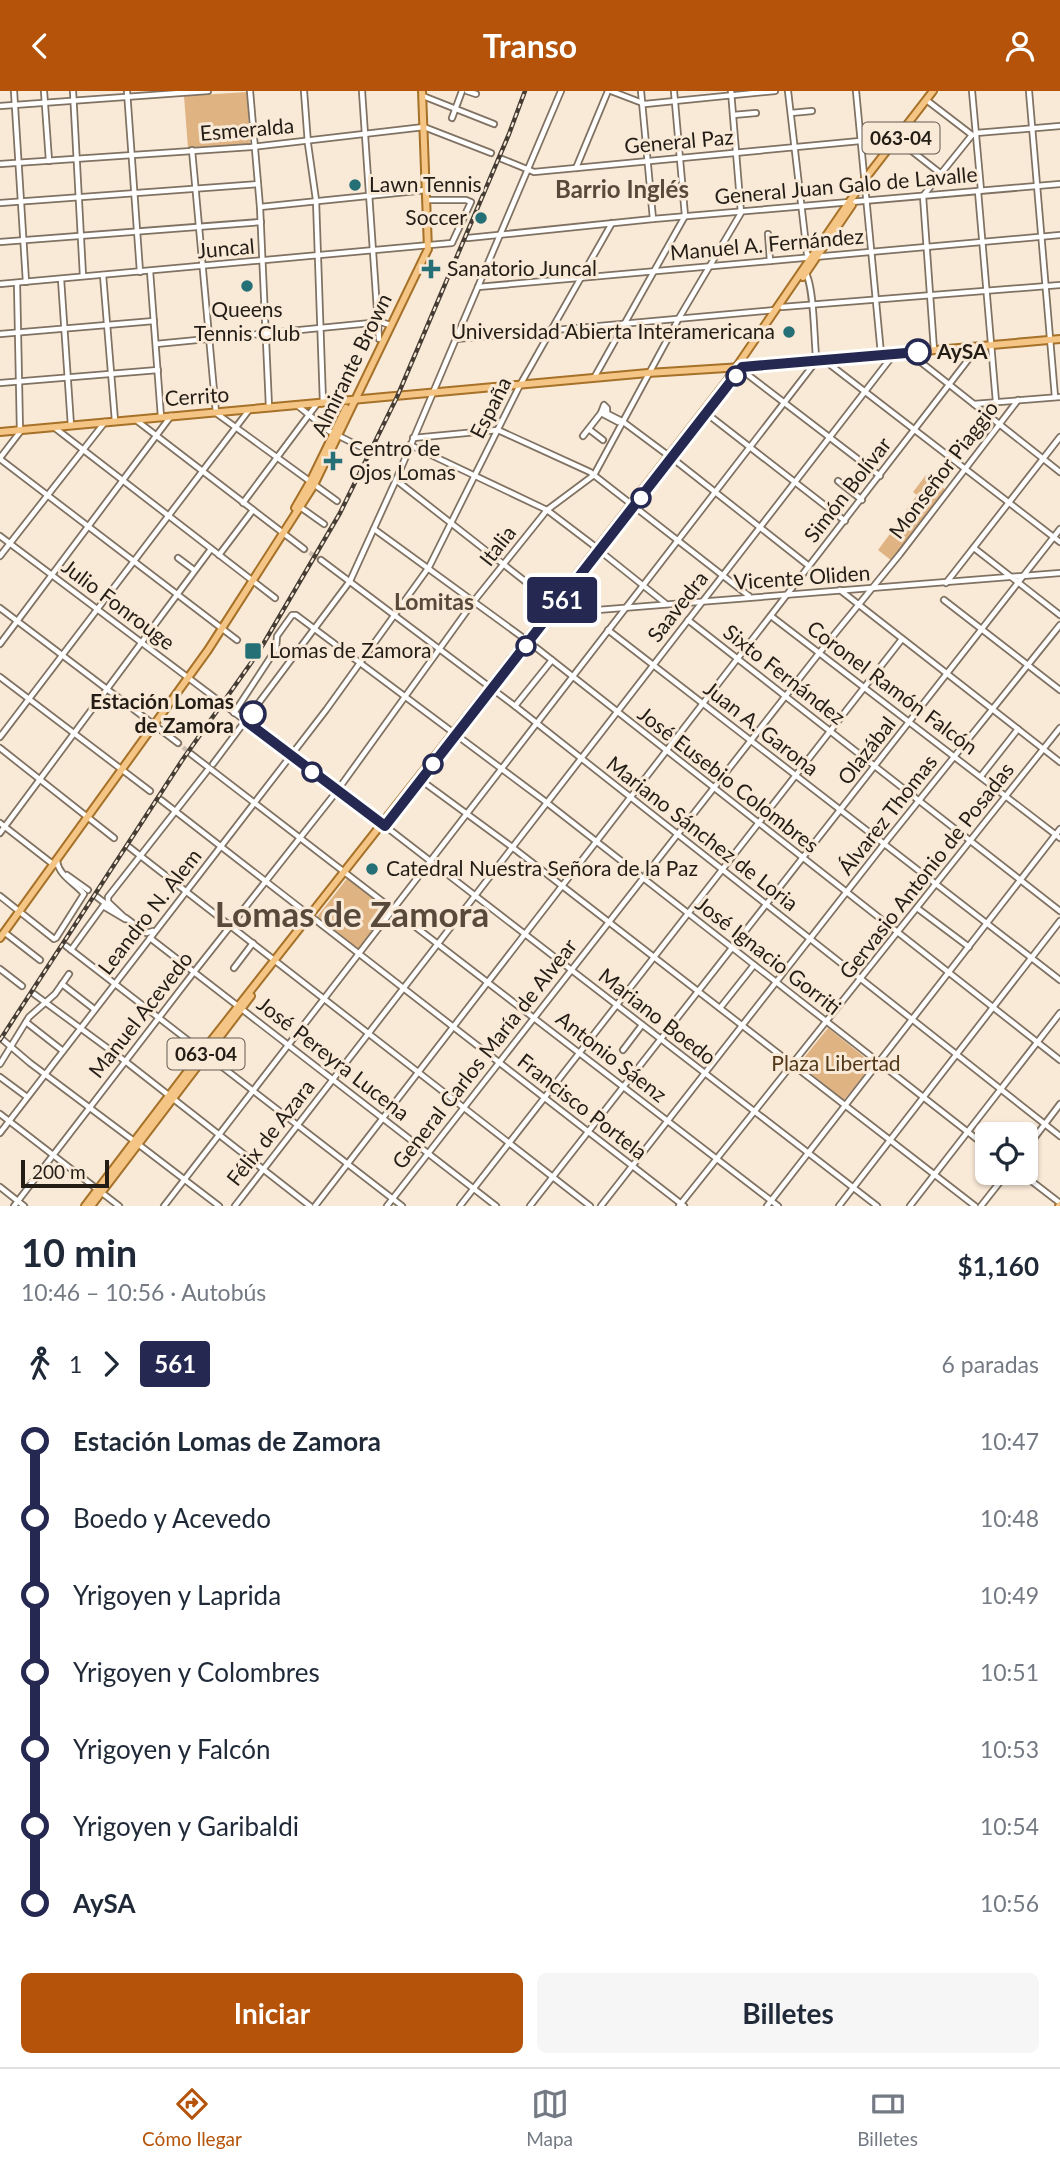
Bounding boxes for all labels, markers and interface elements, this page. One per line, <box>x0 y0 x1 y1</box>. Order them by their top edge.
text: Transo <box>483 26 577 65</box>
icon: back <box>21 27 59 65</box>
icon: person <box>1001 27 1039 65</box>
street label: Esmeralda <box>199 112 295 145</box>
street label: General Paz <box>623 123 735 158</box>
road number: 063-04 <box>862 123 940 153</box>
street label: General Juan Galo de Lavalle <box>713 161 978 208</box>
place label: Lawn Tennis <box>369 171 482 196</box>
district label: Barrio Inglés <box>555 174 689 203</box>
marker: Lawn Tennis <box>347 177 363 193</box>
place label: Soccer <box>405 204 467 229</box>
marker: Soccer <box>473 210 489 226</box>
street label: Manuel A. Fernández <box>669 223 865 264</box>
street label: Juncal <box>196 233 256 262</box>
place label: Sanatorio Juncal <box>447 255 597 280</box>
marker: Sanatorio Juncal <box>421 259 441 279</box>
marker: Queens Tennis Club <box>239 278 255 294</box>
street label: Almirante Brown <box>305 289 396 440</box>
place label: Queens Tennis Club <box>194 296 300 345</box>
place label: Universidad Abierta Interamericana <box>451 318 775 343</box>
marker: Universidad Abierta Interamericana <box>781 324 797 340</box>
place label: AySA <box>936 338 988 363</box>
marker: AySA <box>905 339 931 365</box>
unlabelled marker <box>726 366 746 386</box>
street label: España <box>464 372 516 442</box>
street label: Cerrito <box>164 381 230 410</box>
street label: Monseñor Piaggio <box>883 395 1003 543</box>
street label: Simón Bolívar <box>798 431 896 547</box>
place label: Centro de Ojos Lomas <box>349 435 456 484</box>
marker: Centro de Ojos Lomas <box>323 451 343 471</box>
unlabelled marker <box>631 488 651 508</box>
street label: Italia <box>473 520 520 570</box>
street label: Julio Fonrouge <box>58 553 180 654</box>
street label: Vicente Oliden <box>733 559 871 594</box>
street label: Saavedra <box>641 566 712 647</box>
line badge: 561 <box>522 577 602 623</box>
text: 561 <box>541 585 583 614</box>
district label: Lomitas <box>394 587 474 615</box>
street label: Coronel Ramón Falcón <box>803 615 983 759</box>
street label: Sixto Fernández <box>719 619 851 729</box>
unlabelled marker <box>516 636 536 656</box>
place label: Lomas de Zamora <box>269 637 431 662</box>
marker: Lomas de Zamora <box>243 641 263 661</box>
street label: Juan A. Garona <box>700 675 824 780</box>
place label: Estación Lomas de Zamora <box>90 688 234 737</box>
street label: José Eusebio Colombres <box>634 700 824 857</box>
marker: Estación Lomas de Zamora <box>240 701 266 727</box>
street label: Olazábal <box>832 711 900 789</box>
street label: Álvarez Thomas <box>832 749 941 879</box>
street label: Mariano Sánchez de Loria <box>602 750 804 915</box>
unlabelled marker <box>423 754 443 774</box>
street label: Gervasio Antonio de Posadas <box>834 757 1018 983</box>
unlabelled marker <box>302 762 322 782</box>
street label: Leandro N. Alem <box>92 843 206 979</box>
place label: Catedral Nuestra Señora de la Paz <box>386 855 698 880</box>
marker: Catedral Nuestra Señora de la Paz <box>364 861 380 877</box>
street label: José Ignacio Gorriti <box>691 890 846 1019</box>
district label: Lomas de Zamora <box>215 892 489 934</box>
street label: General Carlos María de Alvear <box>386 933 582 1173</box>
street label: Manuel Acevedo <box>83 946 197 1082</box>
street label: Mariano Boedo <box>594 962 722 1069</box>
street label: José Pereyra Lucena <box>253 991 415 1125</box>
street label: Antonio Sáenz <box>552 1005 672 1107</box>
road number: 063-04 <box>168 1039 244 1070</box>
street label: Francisco Portela <box>513 1047 653 1164</box>
park label: Plaza Libertad <box>771 1050 901 1075</box>
street label: Félix de Azara <box>221 1074 319 1190</box>
map controls <box>975 1122 1038 1185</box>
button: locate <box>975 1122 1038 1185</box>
scale bar <box>21 1157 108 1189</box>
text: 200 m <box>32 1160 86 1183</box>
text: 10 min <box>21 1229 137 1275</box>
text: $1,160 <box>958 1250 1039 1282</box>
text: 10:46 – 10:56 · Autobús <box>21 1278 266 1306</box>
icon: walk <box>21 1345 59 1383</box>
icon: forward <box>92 1345 130 1383</box>
text: 561 <box>154 1349 196 1378</box>
text: 1 <box>69 1350 82 1378</box>
text: 6 paradas <box>942 1350 1039 1378</box>
text: Estación Lomas de Zamora <box>73 1425 381 1457</box>
text: 10:47 <box>980 1427 1039 1455</box>
text: Boedo y Acevedo <box>73 1502 271 1534</box>
text: 10:48 <box>980 1504 1039 1532</box>
text: Yrigoyen y Laprida <box>73 1579 281 1611</box>
text: 10:49 <box>980 1581 1039 1609</box>
text: Yrigoyen y Colombres <box>73 1656 320 1688</box>
text: 10:51 <box>980 1658 1039 1686</box>
text: Yrigoyen y Falcón <box>73 1733 270 1765</box>
text: 10:53 <box>980 1735 1039 1763</box>
text: Yrigoyen y Garibaldi <box>73 1810 299 1842</box>
text: 10:54 <box>980 1812 1039 1840</box>
text: AySA <box>73 1887 135 1919</box>
text: 10:56 <box>980 1889 1039 1917</box>
button: Iniciar <box>21 1973 523 2053</box>
button: Billetes <box>537 1973 1039 2053</box>
tab: Cómo llegar <box>142 2085 242 2150</box>
tab: Mapa <box>526 2085 573 2150</box>
tab: Billetes <box>857 2085 918 2150</box>

